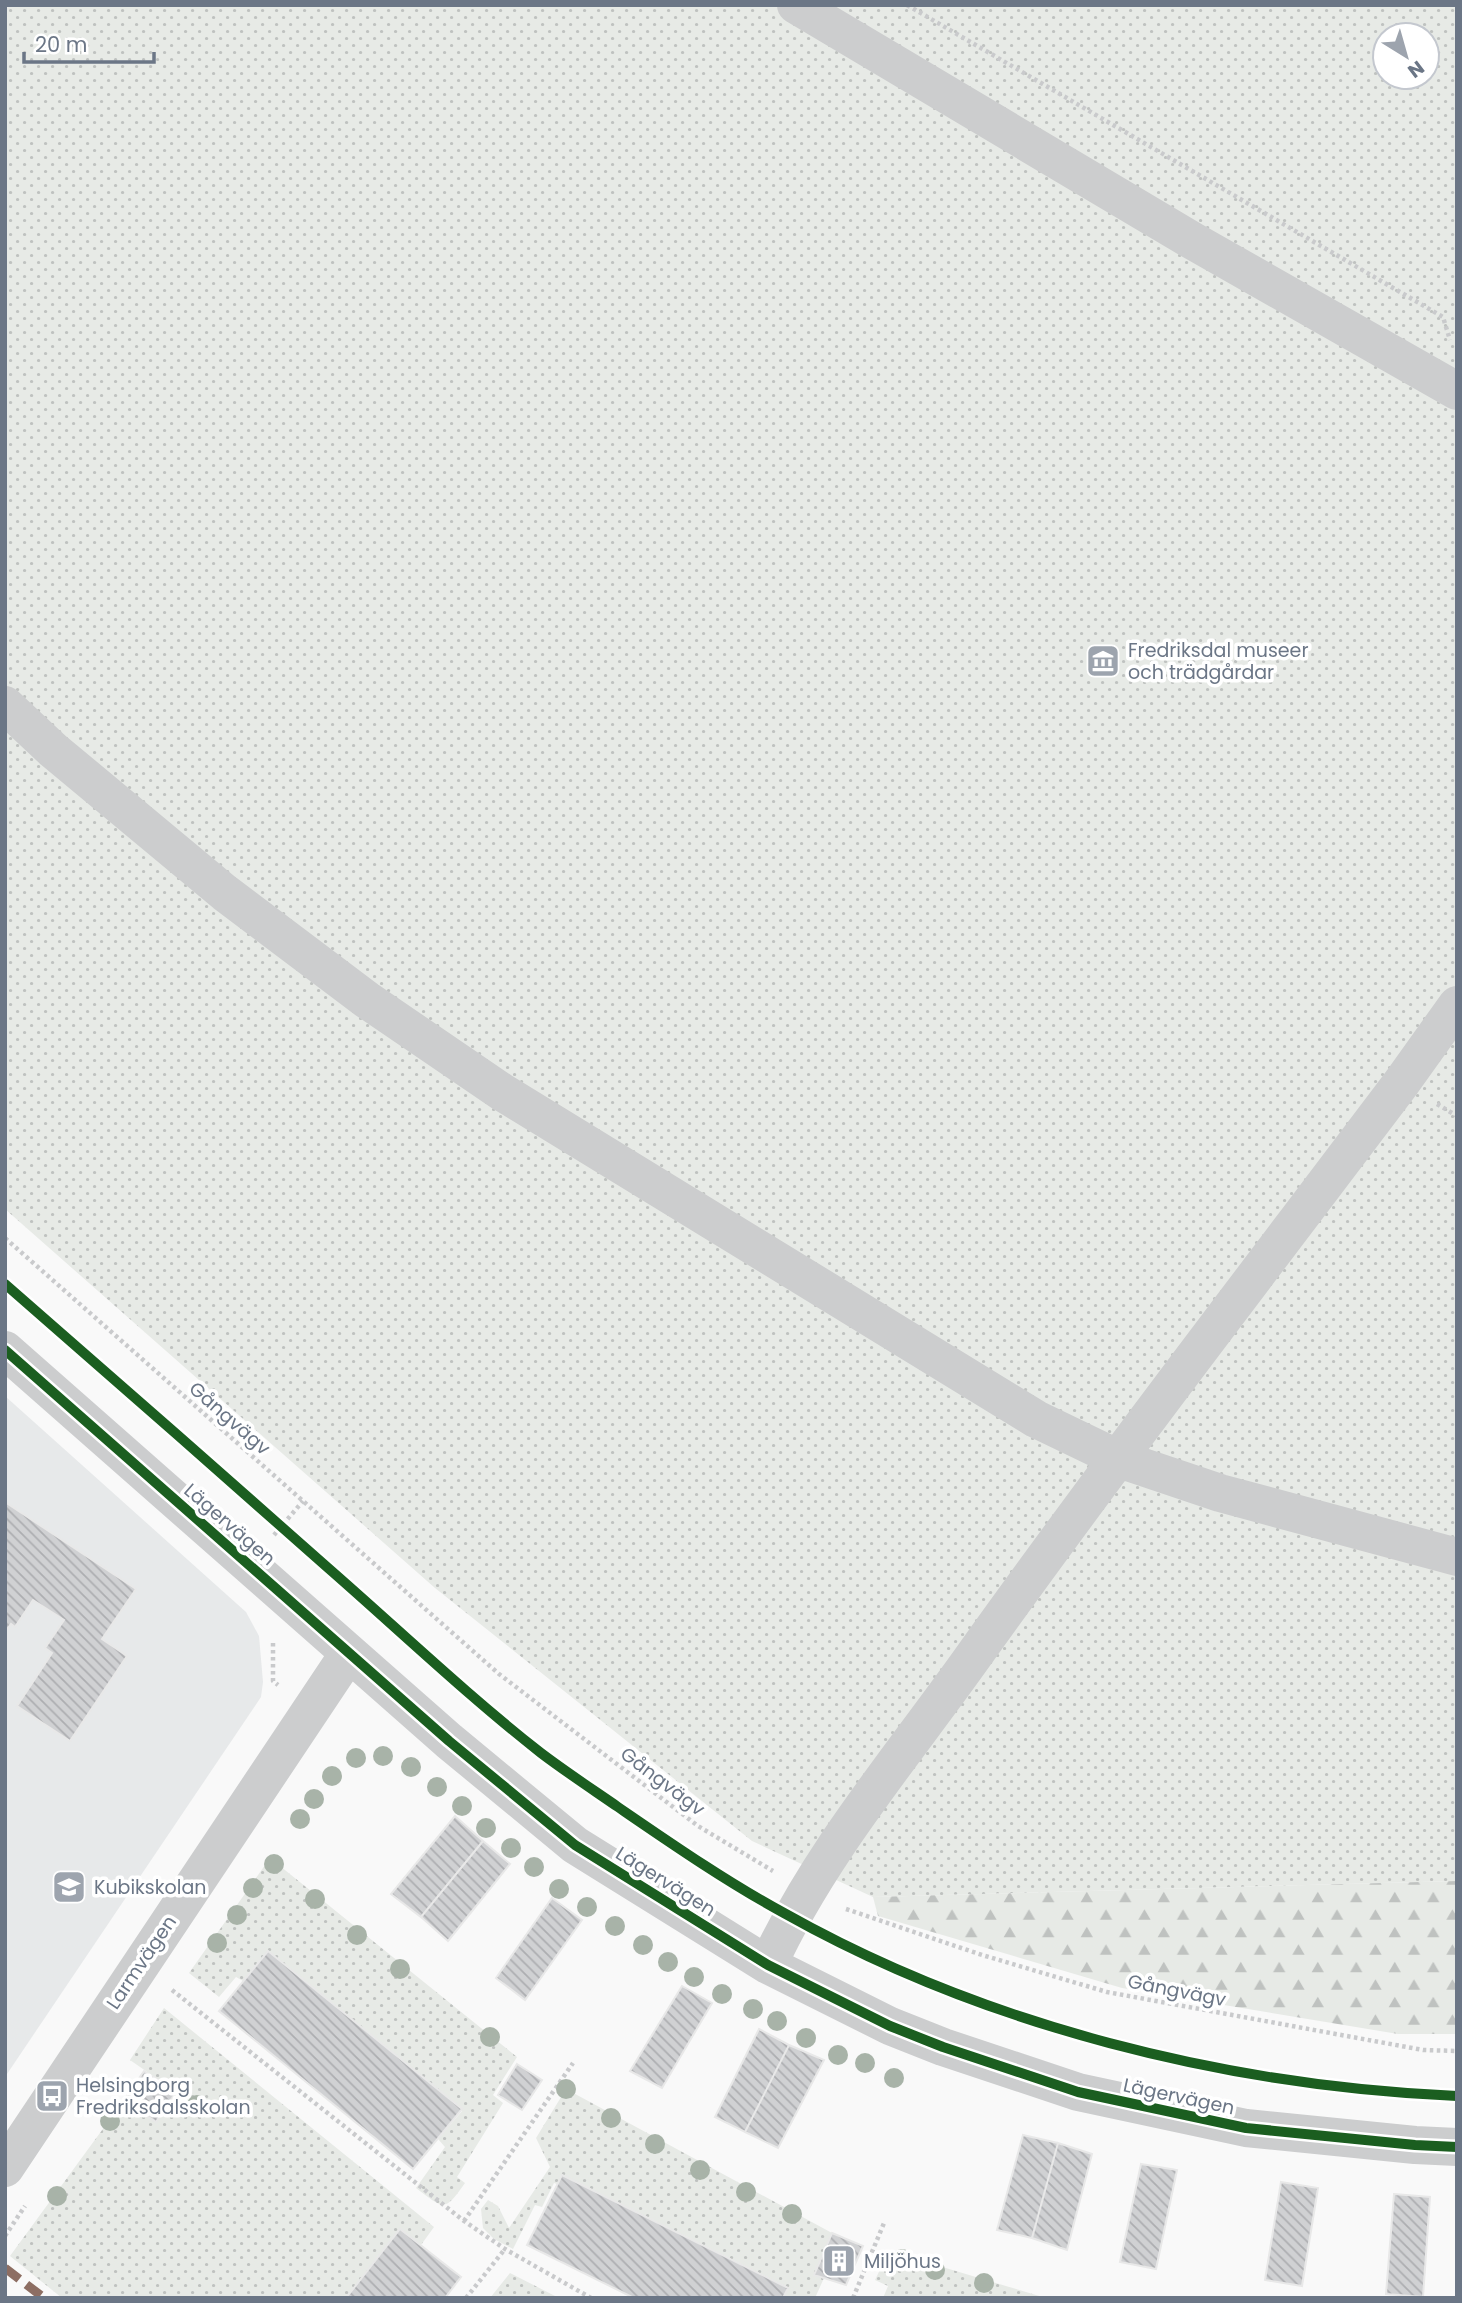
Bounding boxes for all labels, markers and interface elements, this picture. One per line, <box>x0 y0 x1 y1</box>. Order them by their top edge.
scale bar <box>24 21 154 65</box>
north arrow <box>1371 21 1441 91</box>
text: 20 m <box>35 30 88 59</box>
text: N <box>1402 54 1430 84</box>
place label: Fredriksdal museer och trädgårdar <box>1128 637 1308 686</box>
museum icon: Fredriksdal museer och trädgårdar <box>1084 642 1122 680</box>
street label: Gångvägv <box>183 1376 276 1461</box>
street label: Lägervägen <box>178 1477 281 1572</box>
street label: Gångvägv <box>615 1741 711 1822</box>
street label: Lägervägen <box>611 1840 721 1923</box>
school or university icon: Kubikskolan <box>50 1868 88 1906</box>
place label: Kubikskolan <box>94 1874 206 1901</box>
street label: Larmvägen <box>100 1910 183 2015</box>
street label: Gångvägv <box>1125 1968 1229 2013</box>
place label: Helsingborg Fredriksdalsskolan <box>76 2072 251 2121</box>
street label: Lägervägen <box>1121 2072 1237 2121</box>
bus stop icon: Helsingborg Fredriksdalsskolan <box>33 2077 71 2115</box>
building icon: Miljöhus <box>820 2242 858 2280</box>
place label: Miljöhus <box>864 2248 941 2275</box>

